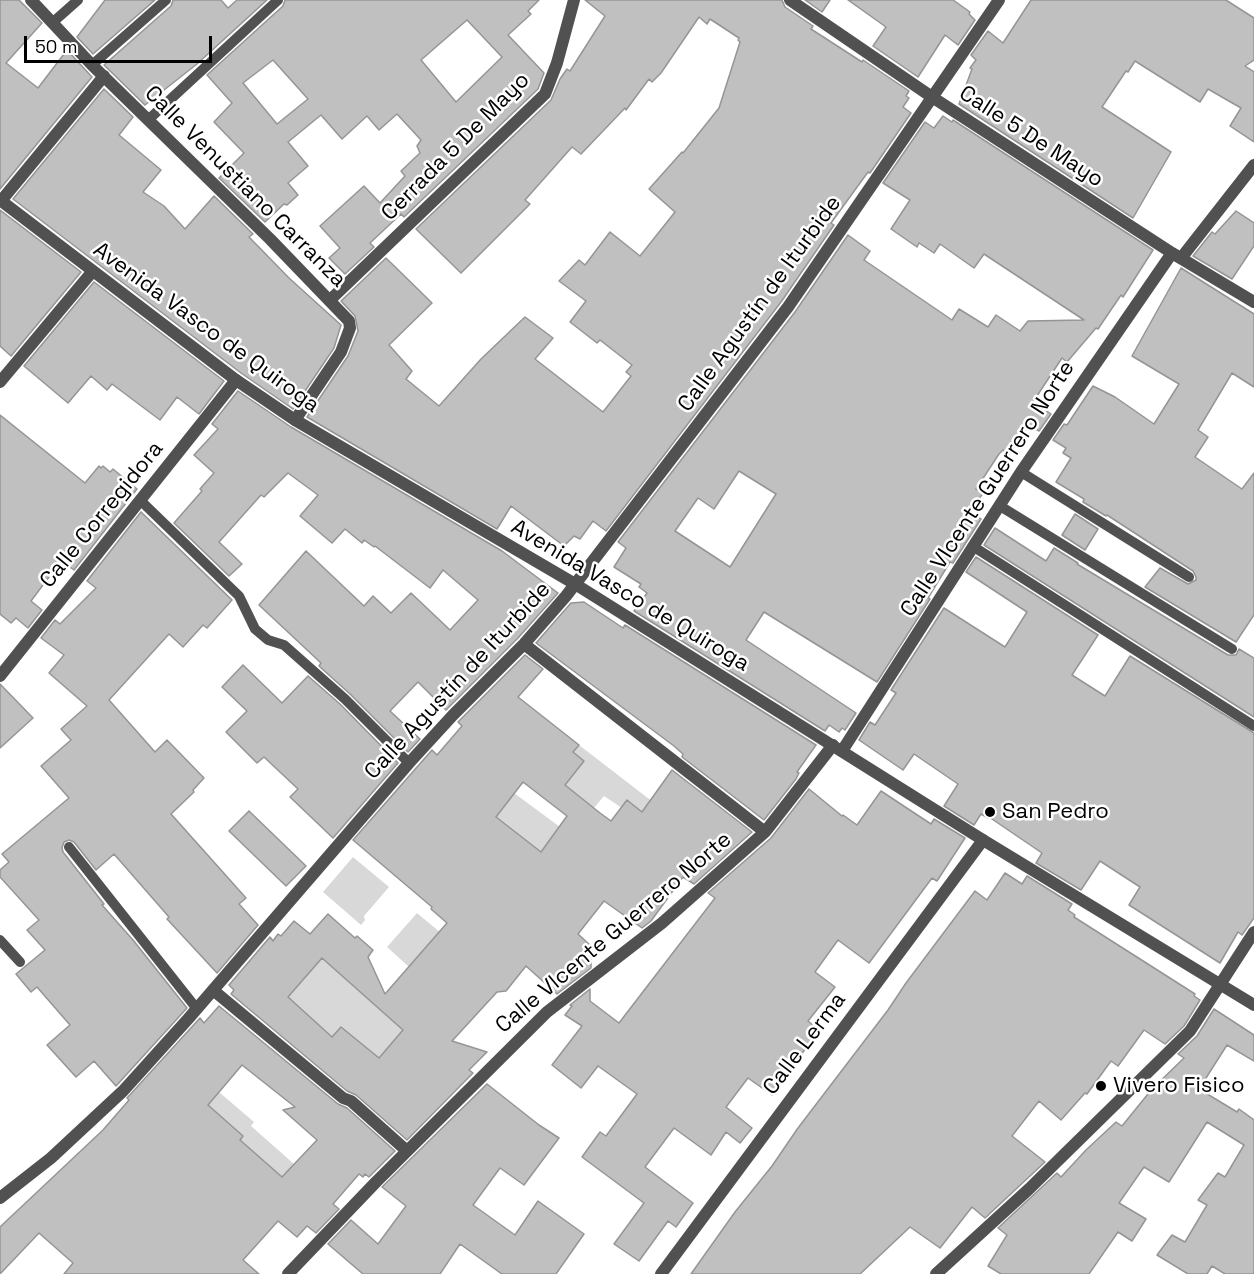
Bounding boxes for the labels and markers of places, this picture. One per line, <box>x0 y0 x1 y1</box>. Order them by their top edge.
place label: San Pedro <box>1002 799 1109 825</box>
marker: San Pedro <box>983 805 997 819</box>
place label: Vivero Fisico <box>1113 1073 1245 1099</box>
marker: Vivero Fisico <box>1094 1079 1108 1093</box>

